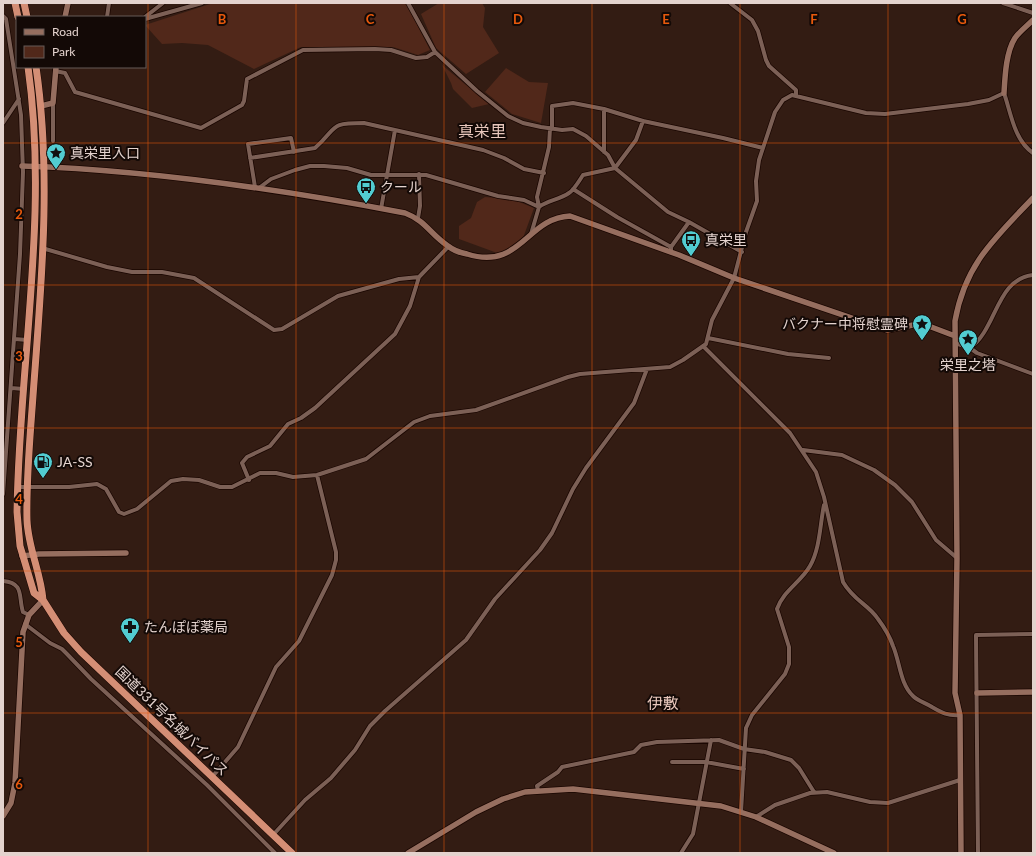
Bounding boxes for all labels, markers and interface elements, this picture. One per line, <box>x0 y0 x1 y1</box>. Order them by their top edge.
text: B <box>218 11 227 27</box>
text: C <box>366 11 375 27</box>
text: D <box>513 11 523 27</box>
text: E <box>662 11 670 27</box>
text: F <box>810 11 818 27</box>
text: G <box>957 11 967 27</box>
legend <box>16 16 146 68</box>
text: Road <box>52 24 79 39</box>
text: Park <box>52 44 76 59</box>
district label: 真栄里 <box>458 121 506 140</box>
place icon: 真栄里入口 <box>45 142 67 170</box>
place label: 真栄里入口 <box>70 144 140 161</box>
bus stop icon: クール <box>355 176 377 204</box>
place label: クール <box>380 178 422 195</box>
text: 2 <box>15 206 23 222</box>
bus stop icon: 真栄里 <box>680 229 702 257</box>
place label: 真栄里 <box>705 231 747 248</box>
place icon: バクナー中将慰霊碑 <box>911 313 933 341</box>
place label: バクナー中将慰霊碑 <box>782 315 908 332</box>
place icon: 栄里之塔 <box>957 328 979 356</box>
text: 3 <box>15 348 23 364</box>
place label: 栄里之塔 <box>940 356 996 373</box>
fuel station icon: JA-SS <box>32 451 54 479</box>
place label: JA-SS <box>57 453 93 470</box>
text: 4 <box>15 491 23 507</box>
pharmacy icon: たんぽぽ薬局 <box>119 616 141 644</box>
place label: たんぽぽ薬局 <box>144 618 228 635</box>
text: 5 <box>15 634 23 650</box>
street label: 国道331号名城バイパス <box>112 662 232 779</box>
district label: 伊敷 <box>647 693 679 712</box>
text: 6 <box>15 776 23 792</box>

